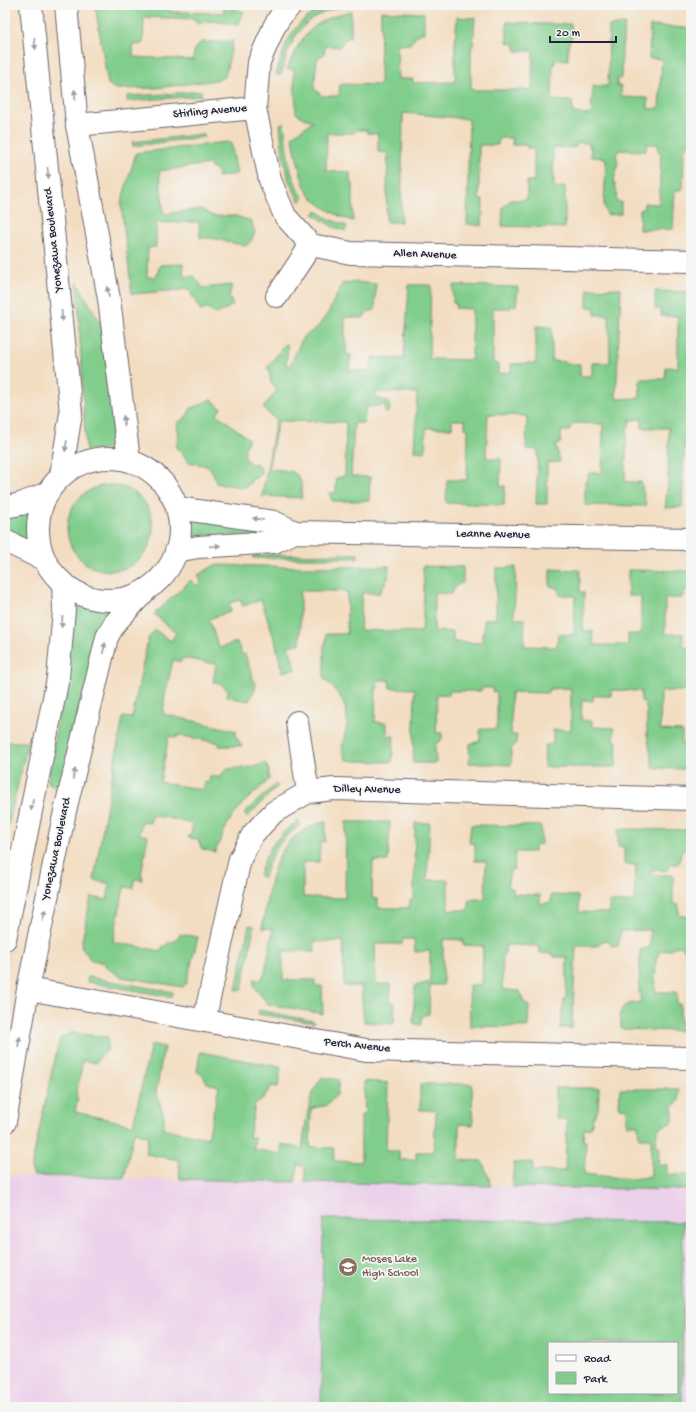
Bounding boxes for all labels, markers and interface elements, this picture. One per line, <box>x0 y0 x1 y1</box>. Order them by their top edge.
scale bar <box>550 18 616 44</box>
text: 20 m <box>556 27 581 41</box>
one-way arrow <box>31 38 38 50</box>
one-way arrow <box>71 89 78 101</box>
street label: Stirling Avenue <box>173 102 248 122</box>
one-way arrow <box>45 167 51 179</box>
street label: Yonezawa Boulevard <box>41 186 67 294</box>
street label: Allen Avenue <box>393 247 458 263</box>
one-way arrow <box>104 286 110 299</box>
one-way arrow <box>58 310 65 322</box>
one-way arrow <box>121 415 127 427</box>
one-way arrow <box>63 440 69 452</box>
one-way arrow <box>252 516 264 522</box>
street label: Leanne Avenue <box>456 527 531 543</box>
one-way arrow <box>209 542 221 549</box>
one-way arrow <box>59 616 66 628</box>
one-way arrow <box>101 641 107 653</box>
one-way arrow <box>71 768 77 780</box>
street label: Dilley Avenue <box>333 782 401 798</box>
street label: Yonezawa Boulevard <box>39 795 75 903</box>
one-way arrow <box>29 799 35 811</box>
one-way arrow <box>41 909 47 921</box>
street label: Perch Avenue <box>322 1035 392 1057</box>
one-way arrow <box>16 1036 22 1048</box>
place label: Moses Lake High School <box>362 1253 419 1281</box>
school or university icon: Moses Lake High School <box>337 1256 359 1278</box>
legend <box>548 1342 678 1394</box>
text: Road <box>584 1353 611 1367</box>
text: Park <box>583 1373 609 1387</box>

